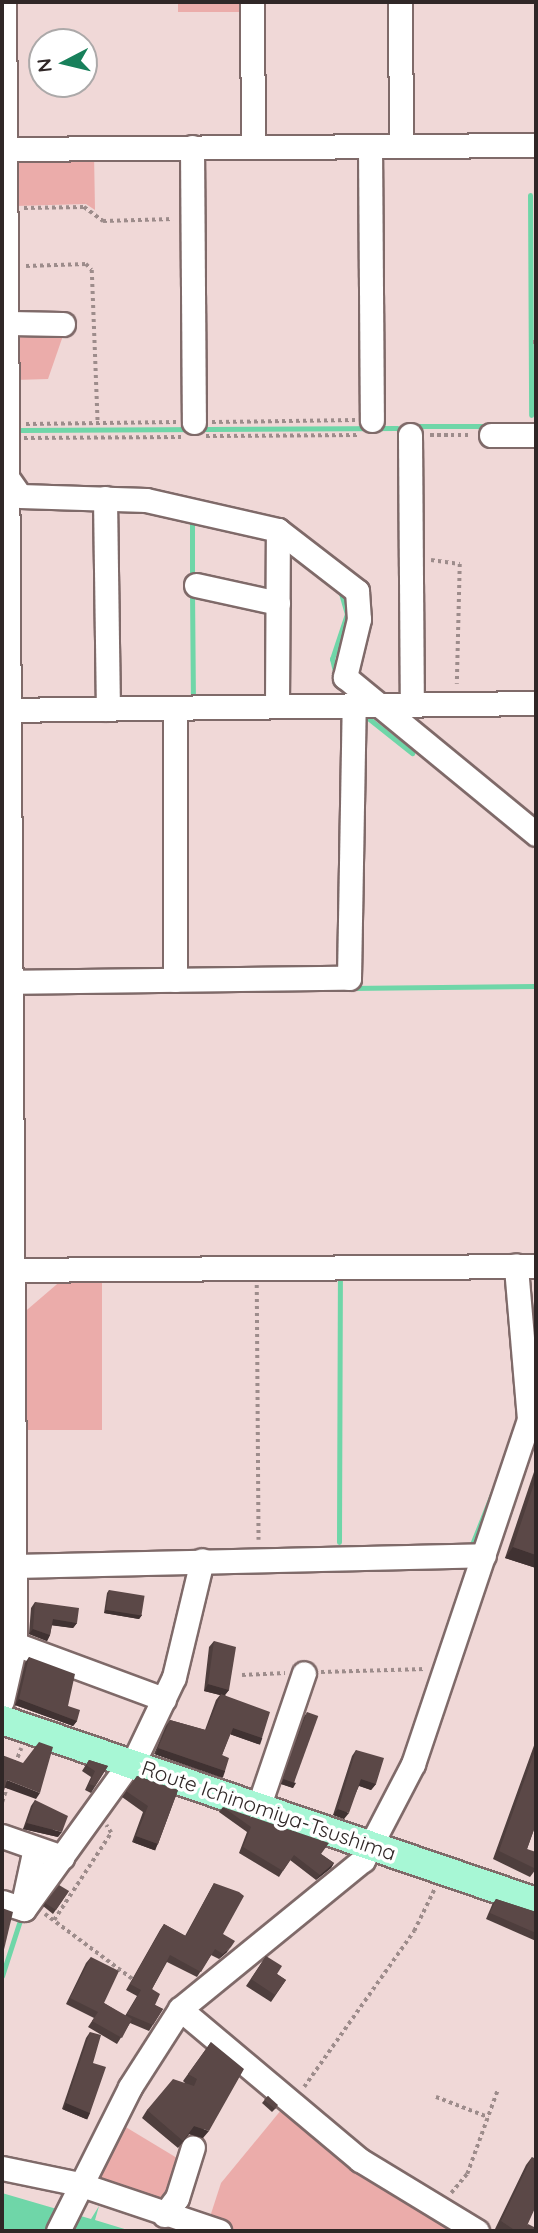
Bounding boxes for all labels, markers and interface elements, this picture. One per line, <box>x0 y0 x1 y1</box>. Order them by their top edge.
north arrow <box>28 28 98 98</box>
text: N <box>31 57 57 74</box>
street label: Route Ichinomiya-Tsushima <box>139 1755 399 1865</box>

